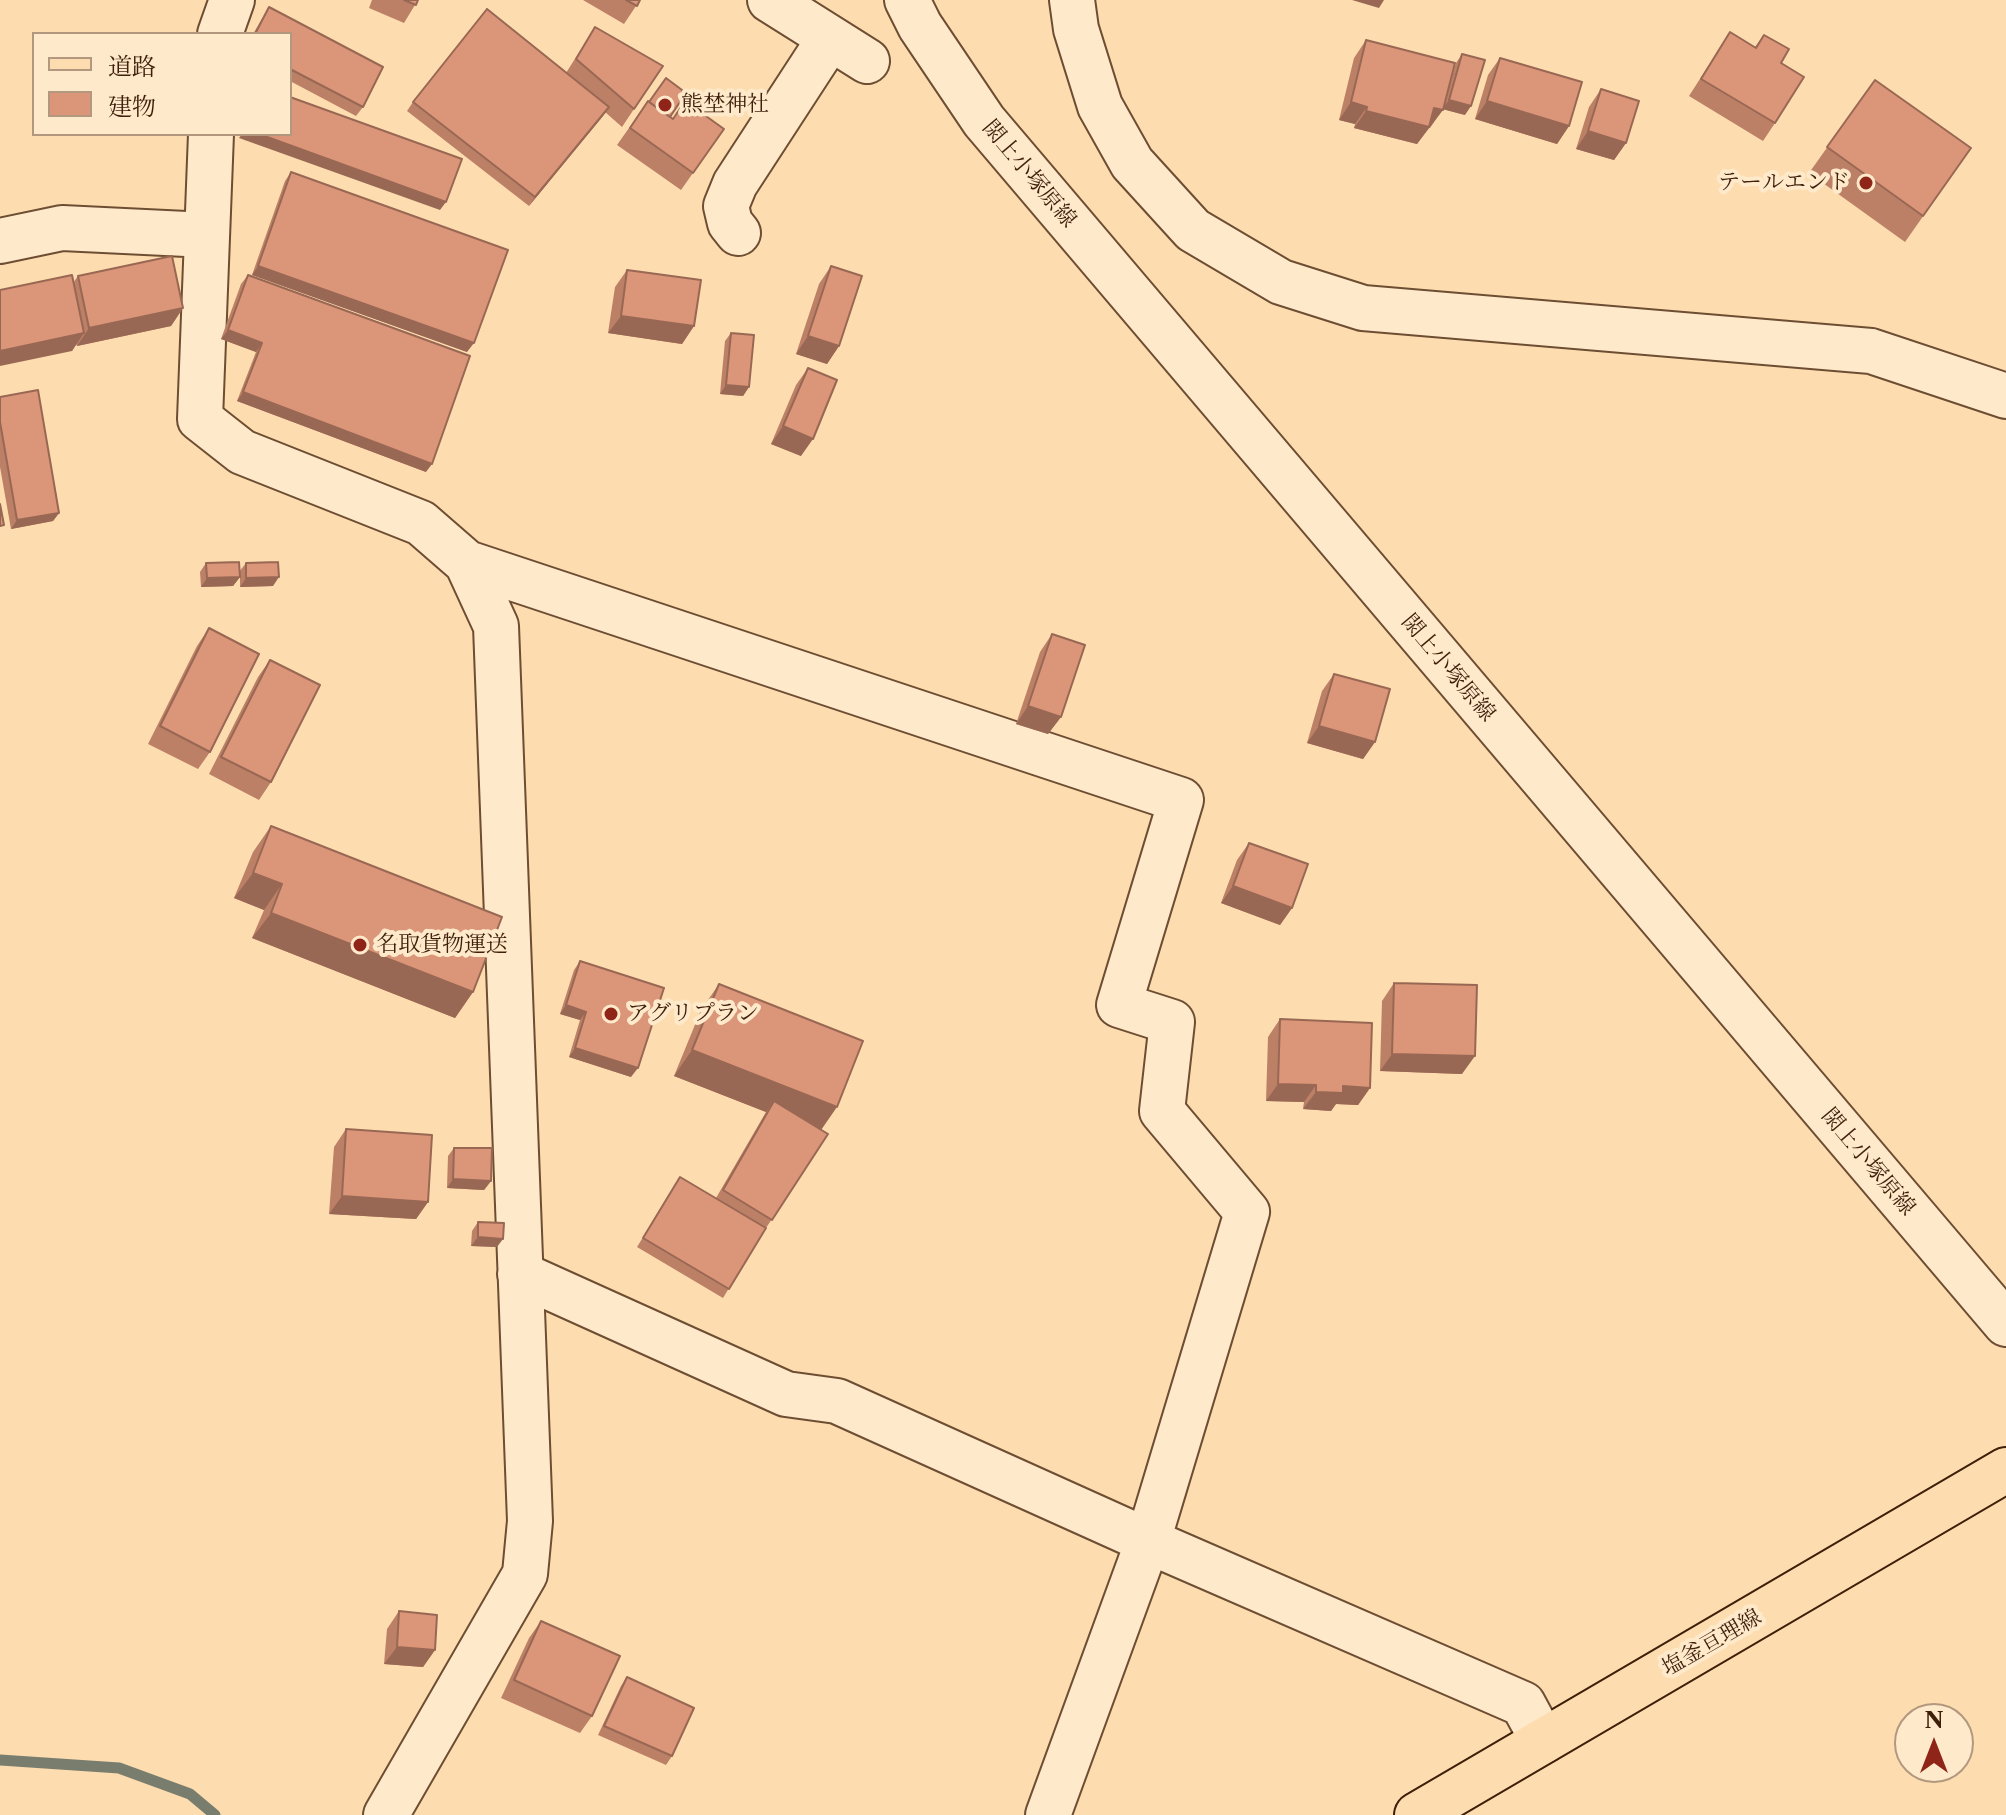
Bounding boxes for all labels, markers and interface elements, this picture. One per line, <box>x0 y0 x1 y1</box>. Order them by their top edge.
legend <box>32 32 292 136</box>
text: 道路 <box>108 52 156 81</box>
text: 建物 <box>108 92 156 121</box>
place label: 熊埜神社 <box>681 92 769 118</box>
marker: 熊埜神社 <box>656 96 674 114</box>
street label: 閖上小塚原線 <box>976 115 1082 233</box>
place label: テールエンド <box>1718 170 1850 196</box>
marker: テールエンド <box>1857 174 1875 192</box>
street label: 閖上小塚原線 <box>1395 609 1501 727</box>
place label: 名取貨物運送 <box>376 932 508 958</box>
marker: 名取貨物運送 <box>351 936 369 954</box>
place label: アグリプラン <box>627 1001 759 1027</box>
marker: アグリプラン <box>602 1005 620 1023</box>
street label: 閖上小塚原線 <box>1815 1103 1921 1221</box>
street label: 塩釜亘理線 <box>1658 1604 1766 1682</box>
north arrow <box>1894 1703 1974 1783</box>
text: N <box>1924 1707 1944 1734</box>

